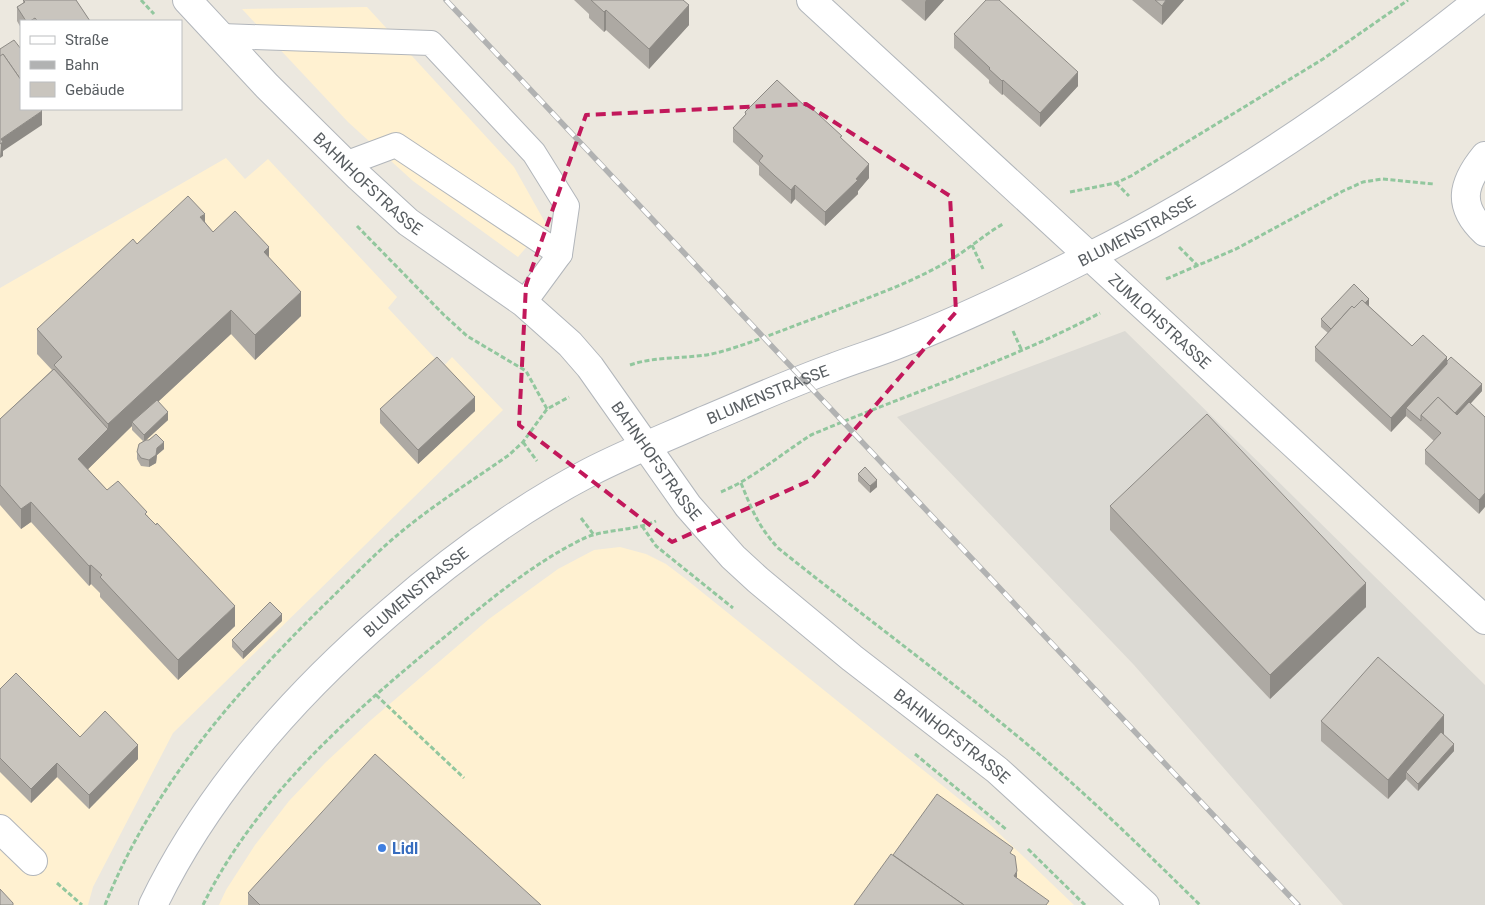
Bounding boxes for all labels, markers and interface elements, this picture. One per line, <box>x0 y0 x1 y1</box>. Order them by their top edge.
legend <box>20 20 182 110</box>
text: Straße <box>65 31 109 49</box>
text: Bahn <box>65 56 99 74</box>
text: Gebäude <box>65 81 124 99</box>
street label: BAHNHOFSTRASSE <box>310 128 426 239</box>
street label: BLUMENSTRASSE <box>1075 191 1199 270</box>
street label: ZUMLOHSTRASSE <box>1105 269 1215 373</box>
street label: BLUMENSTRASSE <box>704 361 831 428</box>
street label: BAHNHOFSTRASSE <box>608 398 706 524</box>
street label: BLUMENSTRASSE <box>359 543 472 641</box>
street label: BAHNHOFSTRASSE <box>890 685 1014 787</box>
place label: Lidl <box>392 839 418 858</box>
marker: Lidl <box>376 842 388 854</box>

